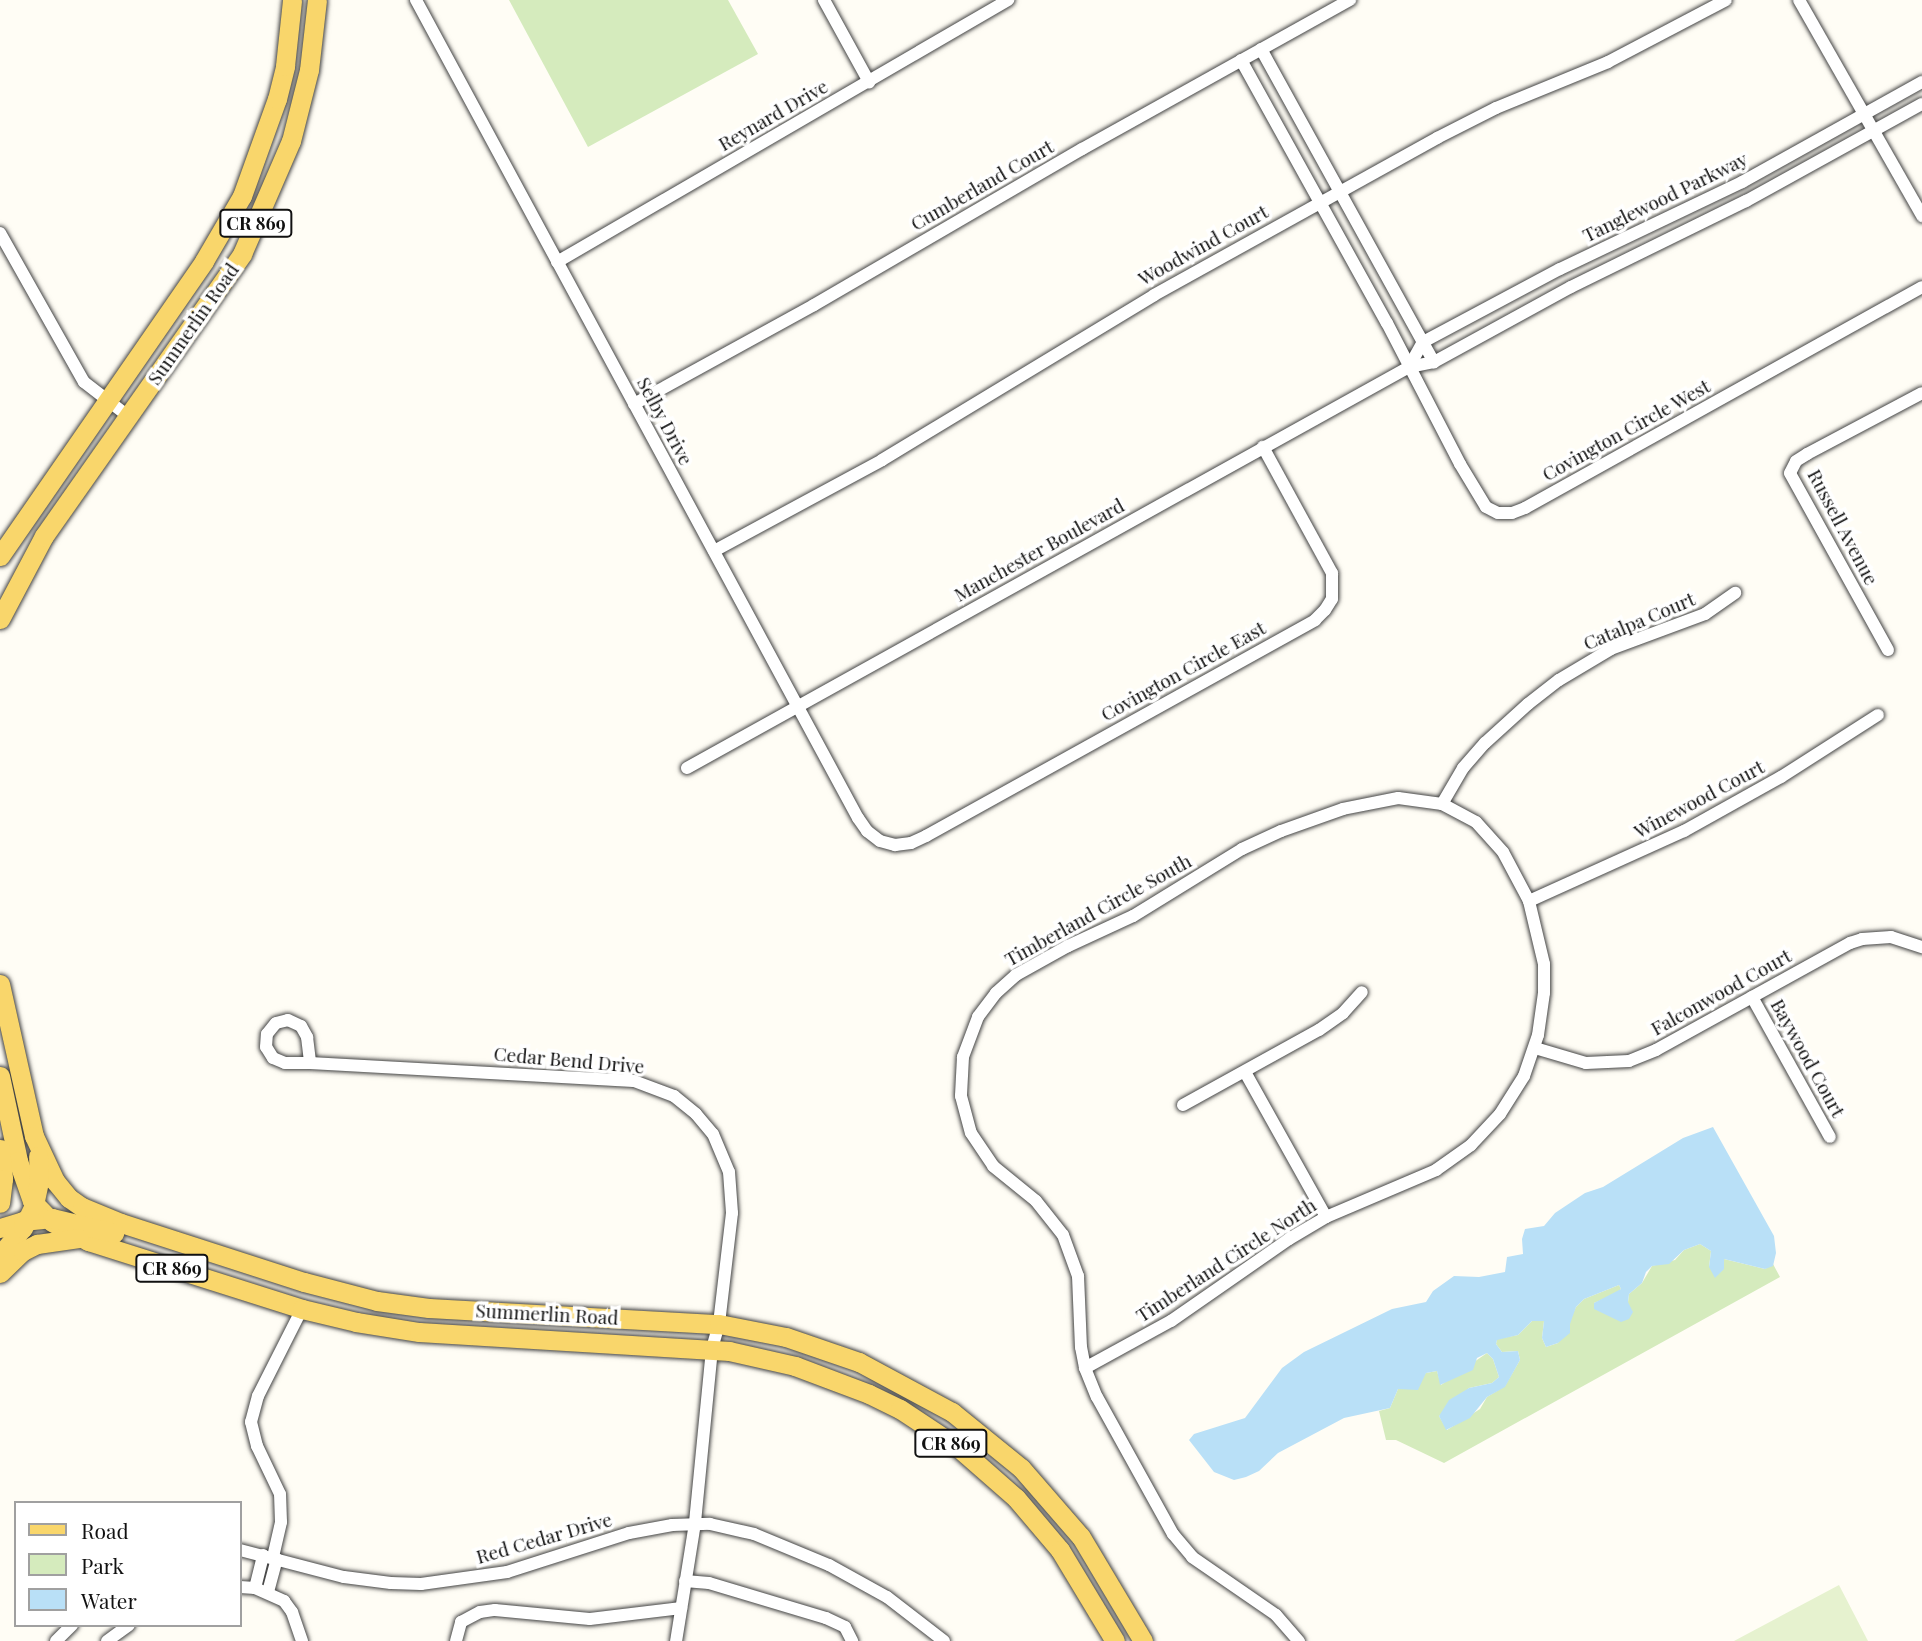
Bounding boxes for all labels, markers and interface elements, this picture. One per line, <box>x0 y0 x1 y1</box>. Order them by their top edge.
street label: Reynard Drive <box>714 75 832 155</box>
street label: Cumberland Court <box>907 135 1057 235</box>
street label: Tanglewood Parkway <box>1579 147 1751 247</box>
street label: Woodwind Court <box>1134 200 1272 290</box>
road number: CR 869 <box>219 208 293 238</box>
street label: Summerlin Road <box>143 259 243 389</box>
street label: Selby Drive <box>632 373 698 469</box>
street label: Covington Circle West <box>1538 374 1714 486</box>
street label: Russell Avenue <box>1803 465 1883 589</box>
street label: Manchester Boulevard <box>950 494 1128 606</box>
street label: Catalpa Court <box>1580 587 1698 655</box>
street label: Covington Circle East <box>1097 616 1269 726</box>
street label: Winewood Court <box>1630 755 1768 843</box>
street label: Timberland Circle South <box>1001 849 1195 971</box>
street label: Falconwood Court <box>1647 944 1795 1040</box>
street label: Baywood Court <box>1766 995 1850 1121</box>
street label: Cedar Bend Drive <box>493 1042 645 1078</box>
street label: Timberland Circle North <box>1132 1193 1320 1327</box>
road number: CR 869 <box>135 1254 209 1282</box>
street label: Summerlin Road <box>475 1299 619 1329</box>
road number: CR 869 <box>914 1428 988 1458</box>
legend <box>14 1501 242 1627</box>
street label: Red Cedar Drive <box>473 1508 615 1568</box>
text: Road <box>81 1516 129 1544</box>
text: Park <box>81 1551 124 1579</box>
text: Water <box>81 1586 137 1614</box>

